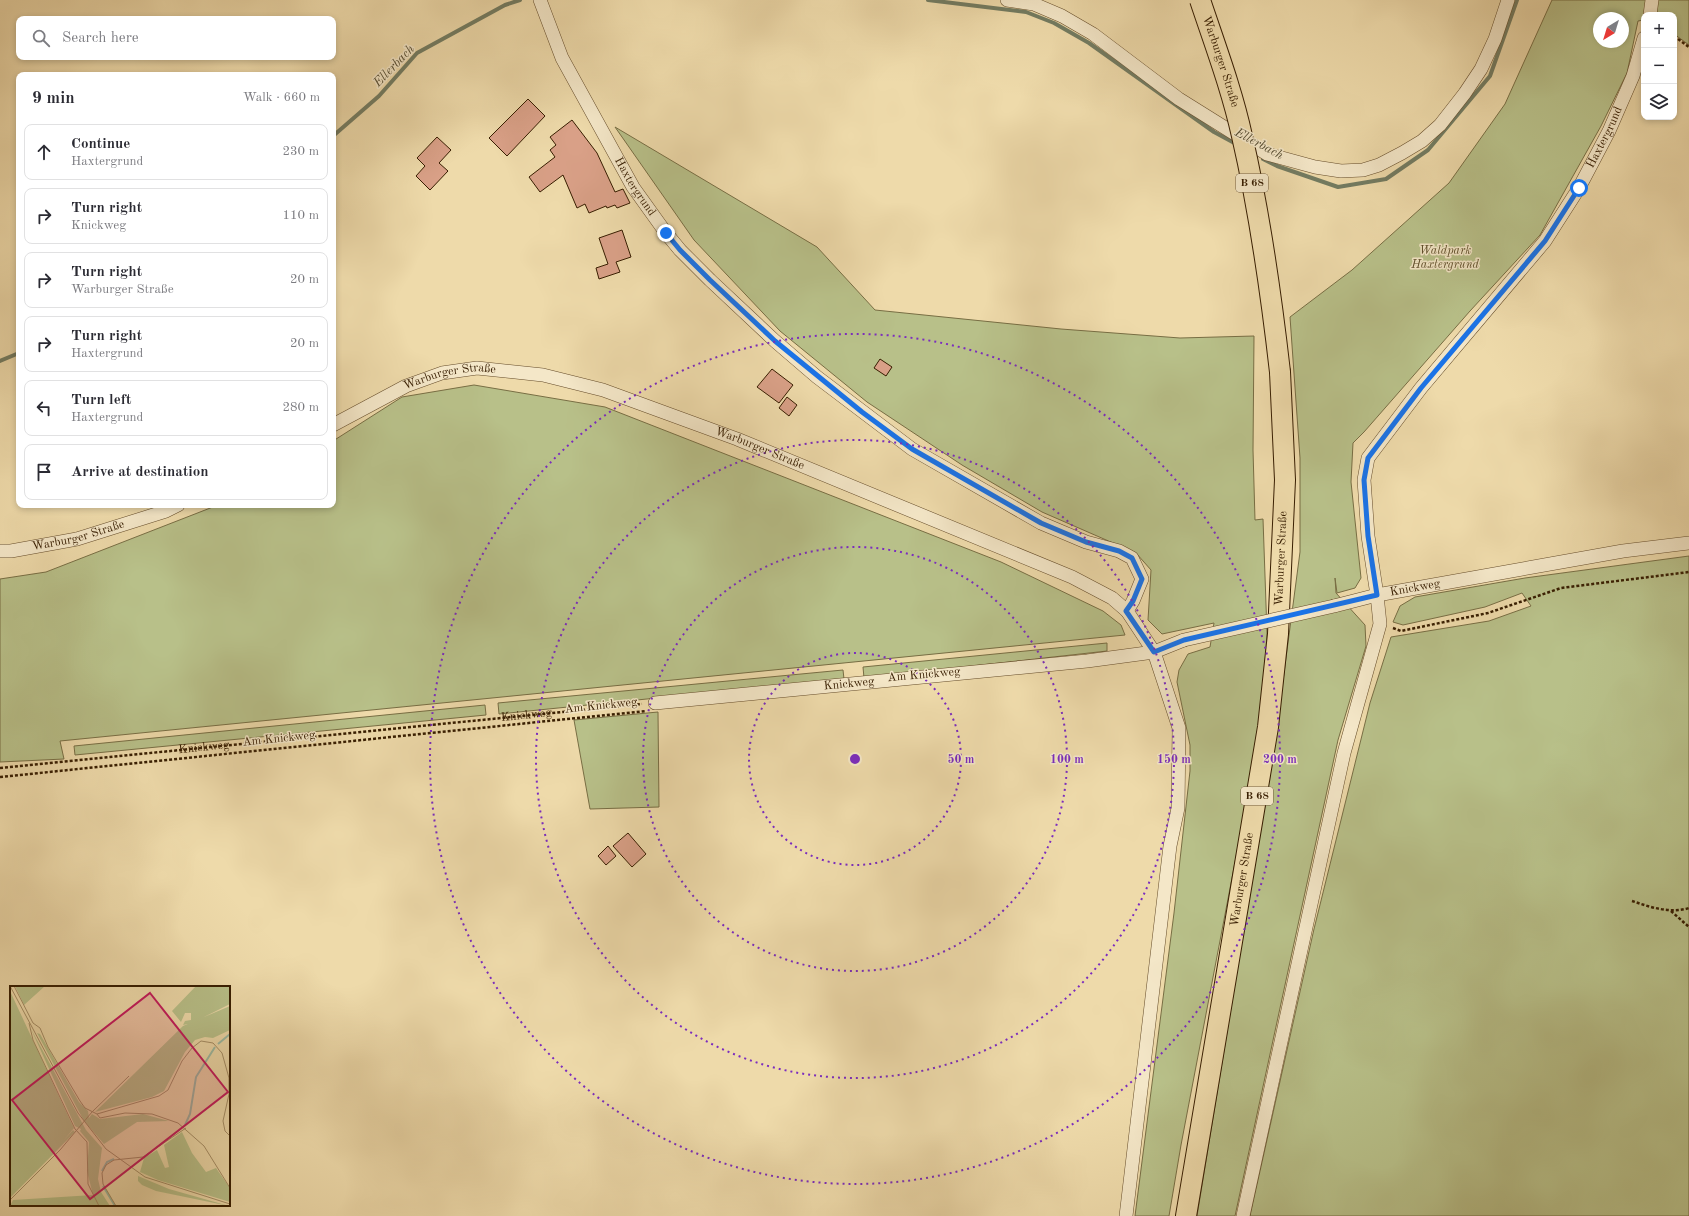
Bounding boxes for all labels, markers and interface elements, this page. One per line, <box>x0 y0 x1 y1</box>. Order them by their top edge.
north arrow <box>1593 12 1629 48</box>
map controls <box>1641 12 1677 120</box>
button: + <box>1641 12 1677 48</box>
street label: Warburger Straße <box>1200 15 1241 109</box>
search box <box>16 16 336 60</box>
icon: search <box>30 27 52 49</box>
text: Search here <box>62 31 139 46</box>
water label: Ellerbach <box>370 42 417 90</box>
button: − <box>1641 48 1677 84</box>
button: layers <box>1641 84 1677 120</box>
text: 9 min <box>32 90 75 107</box>
text: Walk · 660 m <box>243 91 320 104</box>
street label: Haxtergrund <box>1585 105 1625 170</box>
water label: Ellerbach <box>1232 125 1286 162</box>
text: Continue <box>71 137 130 152</box>
icon: ahead <box>33 141 55 163</box>
text: 230 m <box>282 145 319 158</box>
text: Haxtergrund <box>71 155 143 168</box>
street label: Haxtergrund <box>612 155 658 218</box>
road number: B 68 <box>1236 174 1268 192</box>
route start <box>1570 179 1588 197</box>
text: Turn right <box>71 201 142 216</box>
icon: right <box>33 205 55 227</box>
text: 110 m <box>282 209 319 222</box>
text: Knickweg <box>71 219 126 232</box>
route end <box>657 224 675 242</box>
park label: Waldpark Haxtergrund <box>1410 245 1480 271</box>
text: Turn right <box>71 265 142 280</box>
icon: right <box>33 269 55 291</box>
text: 20 m <box>290 273 319 286</box>
text: Warburger Straße <box>71 283 174 296</box>
text: Turn right <box>71 329 142 344</box>
icon: right <box>33 333 55 355</box>
text: 20 m <box>290 337 319 350</box>
text: Haxtergrund <box>71 347 143 360</box>
street label: Warburger Straße <box>402 362 497 392</box>
text: Turn left <box>71 393 131 408</box>
icon: left <box>33 397 55 419</box>
text: 280 m <box>282 401 319 414</box>
text: Haxtergrund <box>71 411 143 424</box>
street label: Warburger Straße <box>714 426 806 472</box>
icon: arrive <box>33 461 55 483</box>
text: Arrive at destination <box>71 465 209 480</box>
street label: Warburger Straße <box>1273 510 1290 606</box>
street label: Warburger Straße <box>31 518 126 553</box>
street label: Knickweg <box>1389 578 1442 599</box>
street label: Am Knickweg <box>887 666 961 684</box>
street label: Knickweg <box>823 676 876 693</box>
street label: Am Knickweg <box>564 696 638 716</box>
street label: Knickweg <box>500 707 553 724</box>
street label: Am Knickweg <box>242 729 316 749</box>
street label: Knickweg <box>178 739 231 756</box>
centre of rings <box>848 752 862 766</box>
text: 50 m <box>948 753 975 766</box>
text: 150 m <box>1157 753 1191 766</box>
text: 100 m <box>1050 754 1084 766</box>
text: 200 m <box>1263 754 1297 766</box>
road number: B 68 <box>1241 787 1273 805</box>
street label: Warburger Straße <box>1229 831 1256 927</box>
inset map <box>10 986 230 1206</box>

